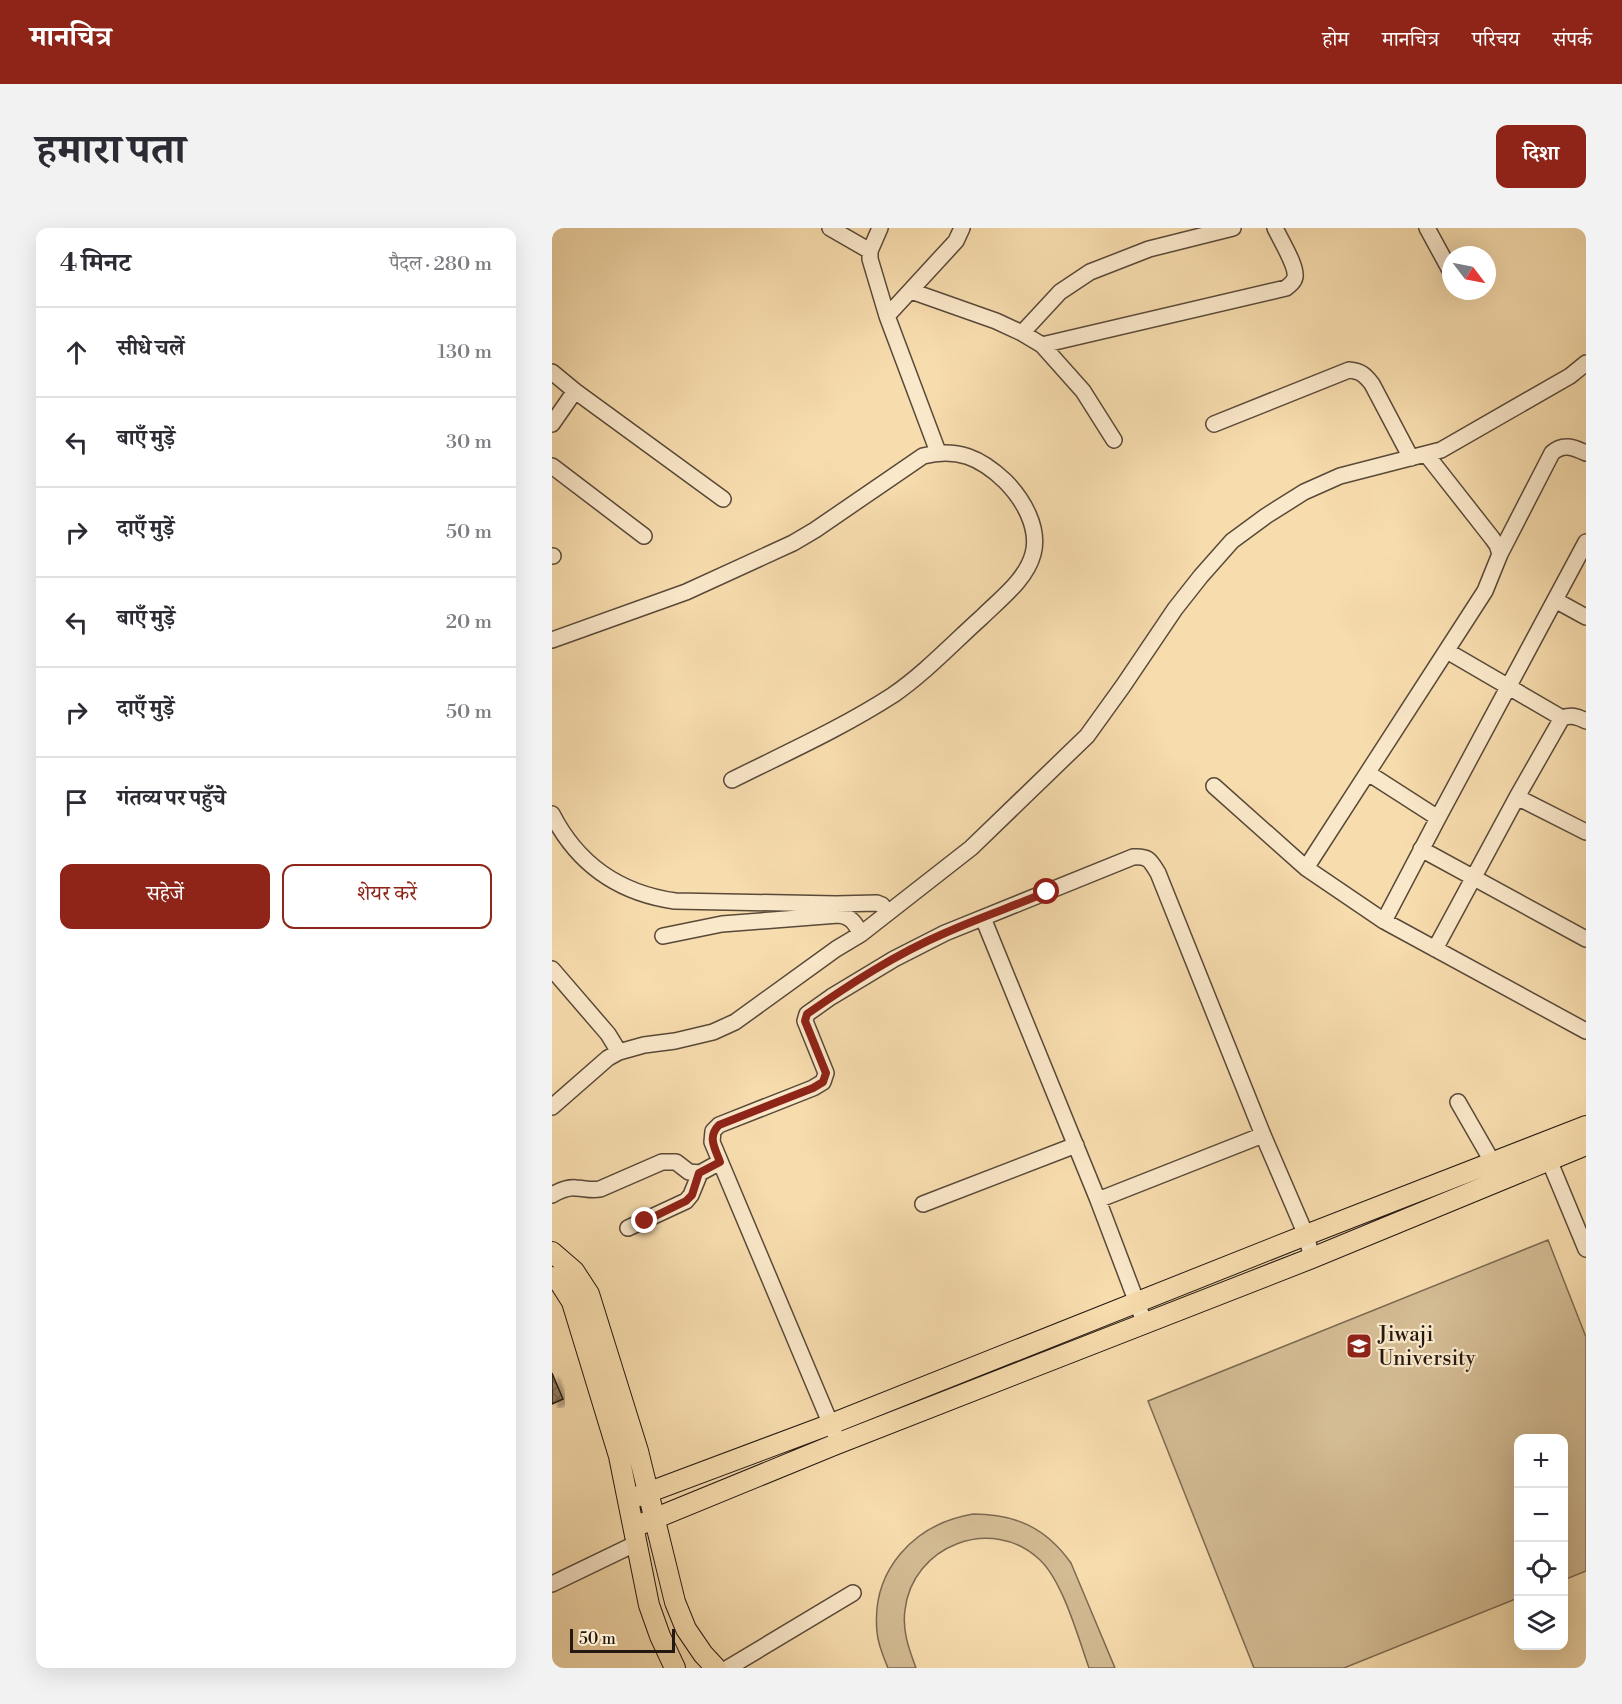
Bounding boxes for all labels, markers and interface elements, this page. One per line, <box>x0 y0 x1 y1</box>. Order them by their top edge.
text: मानचित्र <box>30 20 112 55</box>
text: होम <box>1322 27 1349 53</box>
text: मानचित्र <box>1382 27 1439 53</box>
text: परिचय <box>1472 27 1520 53</box>
text: संपर्क <box>1553 27 1592 53</box>
text: हमारा पता <box>36 124 186 177</box>
button: दिशा <box>1496 125 1586 188</box>
north arrow <box>1442 246 1496 300</box>
text: 4 मिनट <box>60 247 131 279</box>
text: पैदल · 280 m <box>389 252 492 277</box>
text: सीधे चलें <box>117 335 184 362</box>
icon: ahead <box>60 336 93 369</box>
text: 130 m <box>437 340 492 365</box>
text: बाएँ मुड़ें <box>117 425 175 452</box>
icon: left <box>60 426 93 459</box>
text: 30 m <box>446 430 492 455</box>
text: दाएँ मुड़ें <box>117 515 174 542</box>
icon: right <box>60 516 93 549</box>
text: 50 m <box>446 520 492 545</box>
text: बाएँ मुड़ें <box>117 605 175 632</box>
icon: left <box>60 606 93 639</box>
text: 20 m <box>446 610 492 635</box>
text: दाएँ मुड़ें <box>117 695 174 722</box>
icon: right <box>60 696 93 729</box>
text: 50 m <box>446 700 492 725</box>
text: गंतव्य पर पहुँचे <box>117 785 226 812</box>
icon: arrive <box>60 786 93 819</box>
button: सहेजें <box>60 864 270 929</box>
button: शेयर करें <box>282 864 492 929</box>
route start <box>1033 878 1059 904</box>
route end <box>631 1207 657 1233</box>
place label: Jiwaji University <box>1377 1322 1477 1372</box>
school or university icon: Jiwaji University <box>1344 1331 1374 1361</box>
map controls <box>1514 1434 1568 1650</box>
button: + <box>1514 1434 1568 1488</box>
button: − <box>1514 1488 1568 1542</box>
button: locate <box>1514 1542 1568 1596</box>
button: layers <box>1514 1596 1568 1650</box>
scale bar <box>570 1626 675 1654</box>
text: 50 m <box>579 1629 616 1649</box>

